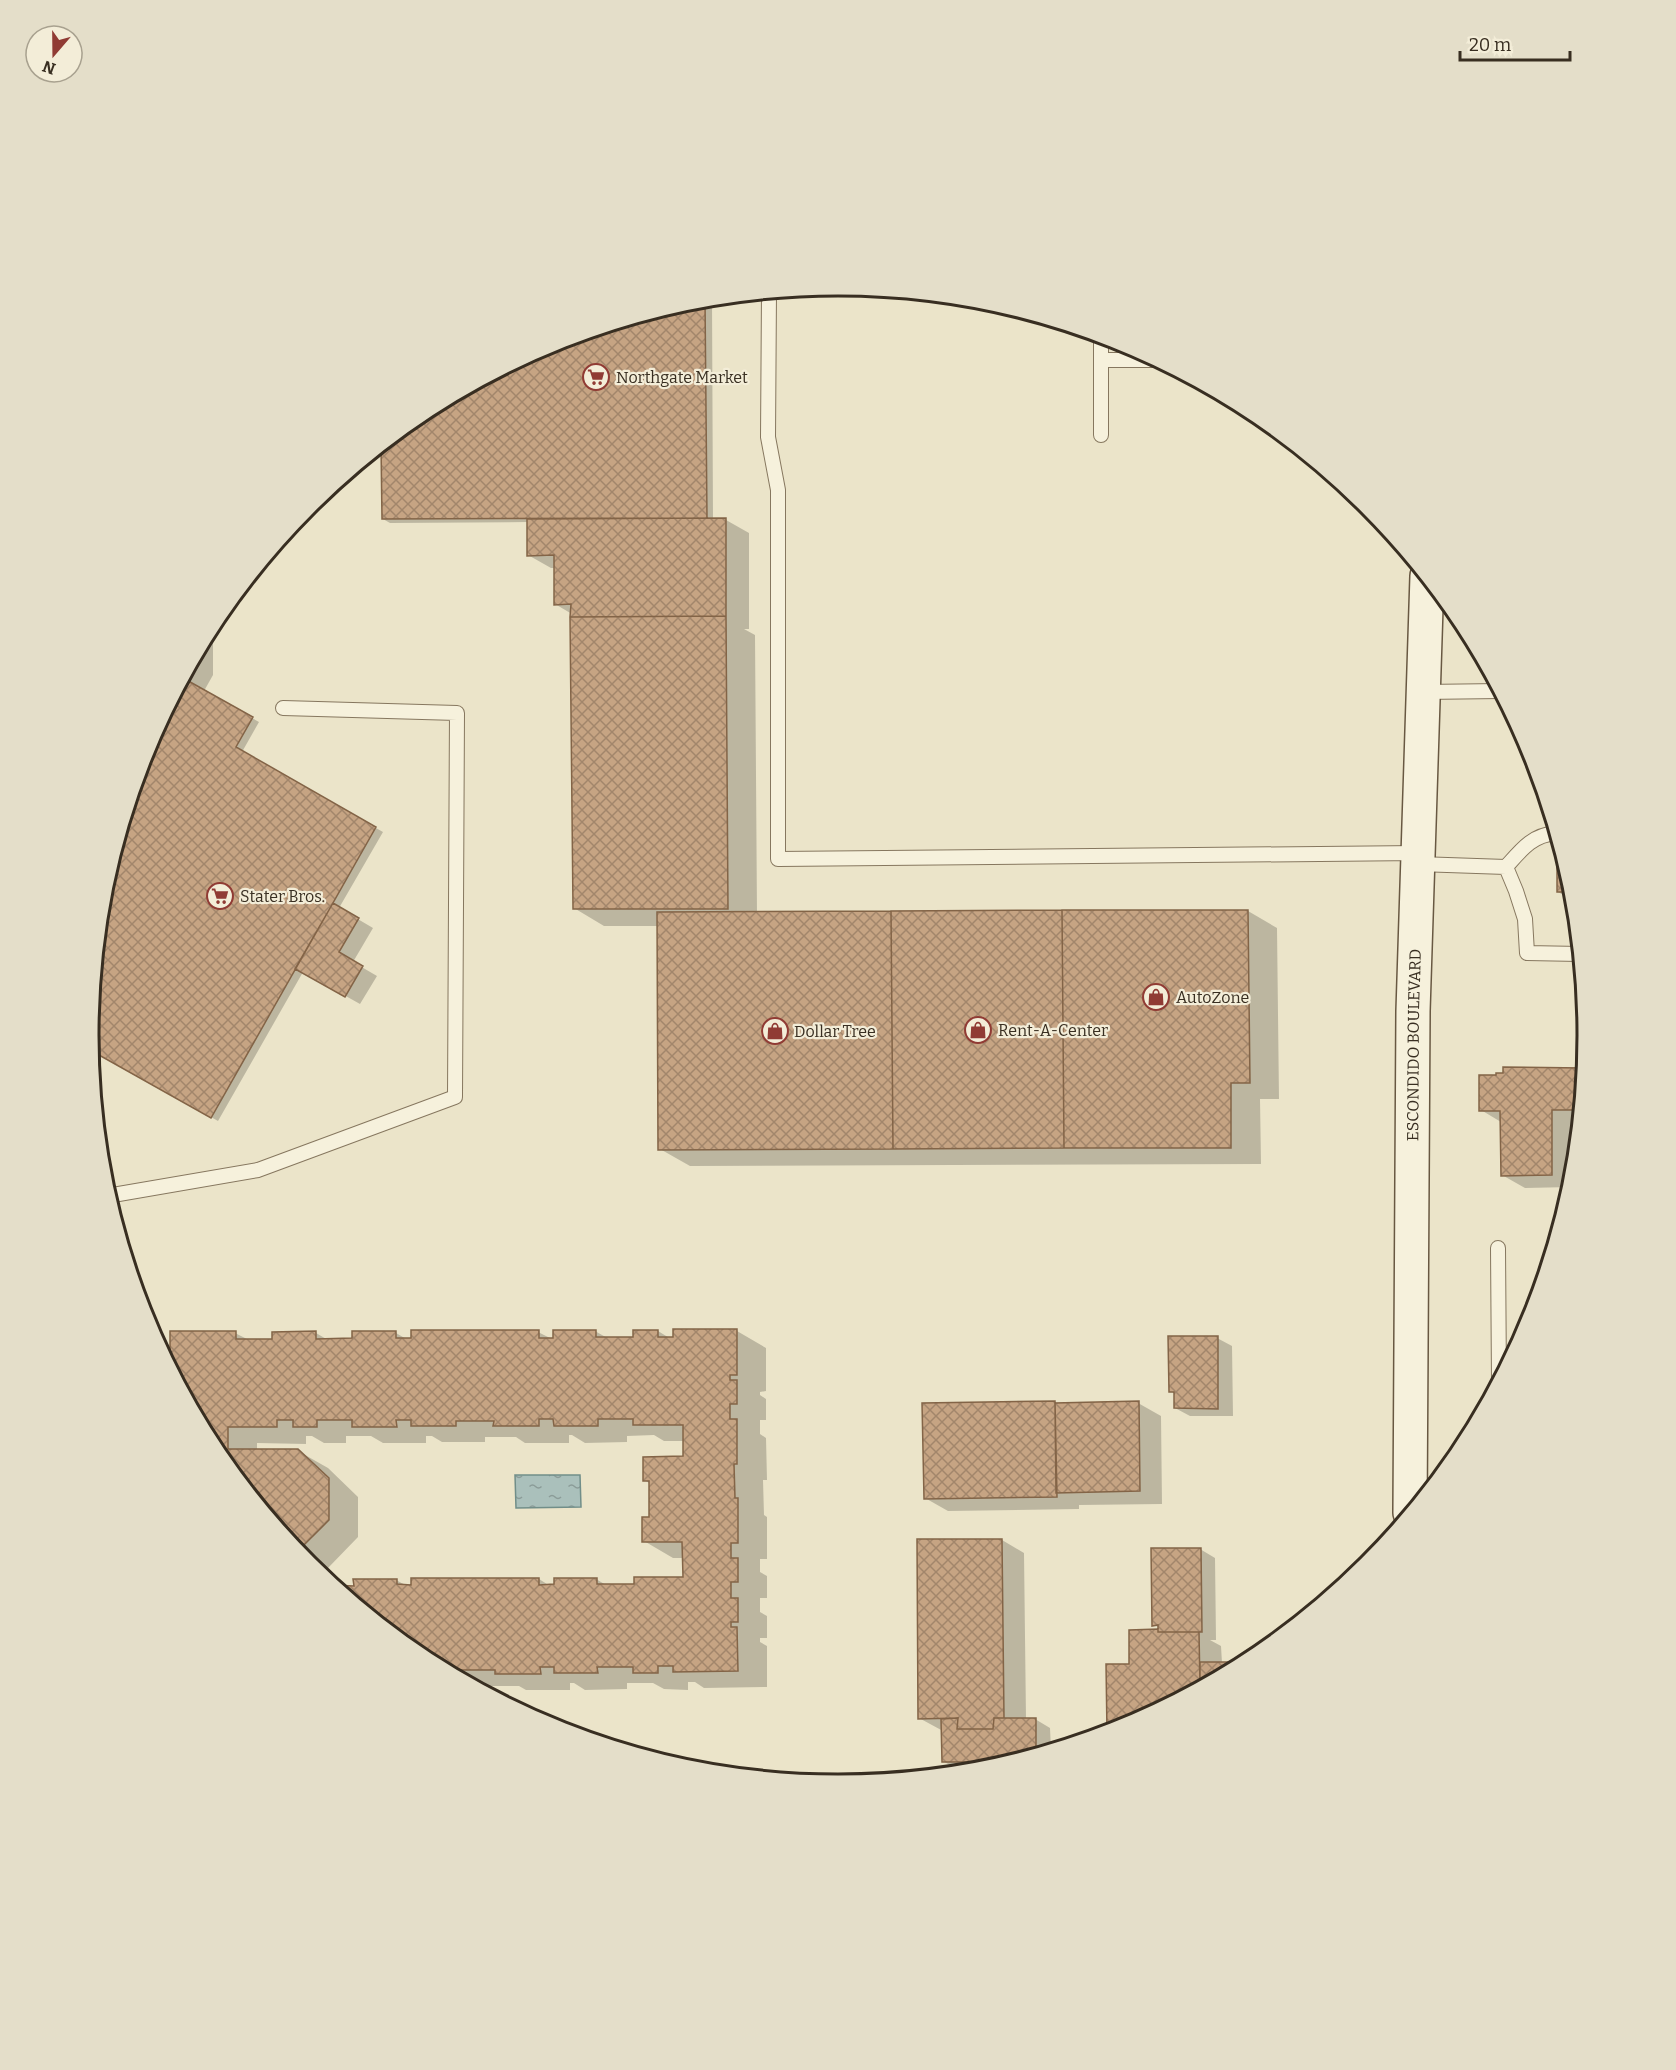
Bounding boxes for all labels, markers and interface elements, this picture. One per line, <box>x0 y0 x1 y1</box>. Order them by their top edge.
north arrow <box>24 24 84 84</box>
scale bar <box>1460 24 1570 62</box>
text: 20 m <box>1469 34 1511 56</box>
text: N <box>40 57 58 79</box>
supermarket icon: Northgate Market <box>581 362 611 392</box>
place label: Northgate Market <box>616 368 748 387</box>
supermarket icon: Stater Bros. <box>205 881 235 911</box>
place label: Stater Bros. <box>240 887 325 906</box>
street label: ESCONDIDO BOULEVARD <box>1403 949 1424 1141</box>
shop icon: AutoZone <box>1141 982 1171 1012</box>
place label: AutoZone <box>1176 988 1249 1007</box>
shop icon: Rent-A-Center <box>963 1015 993 1045</box>
shop icon: Dollar Tree <box>760 1016 790 1046</box>
place label: Rent-A-Center <box>998 1021 1108 1040</box>
place label: Dollar Tree <box>794 1022 876 1041</box>

